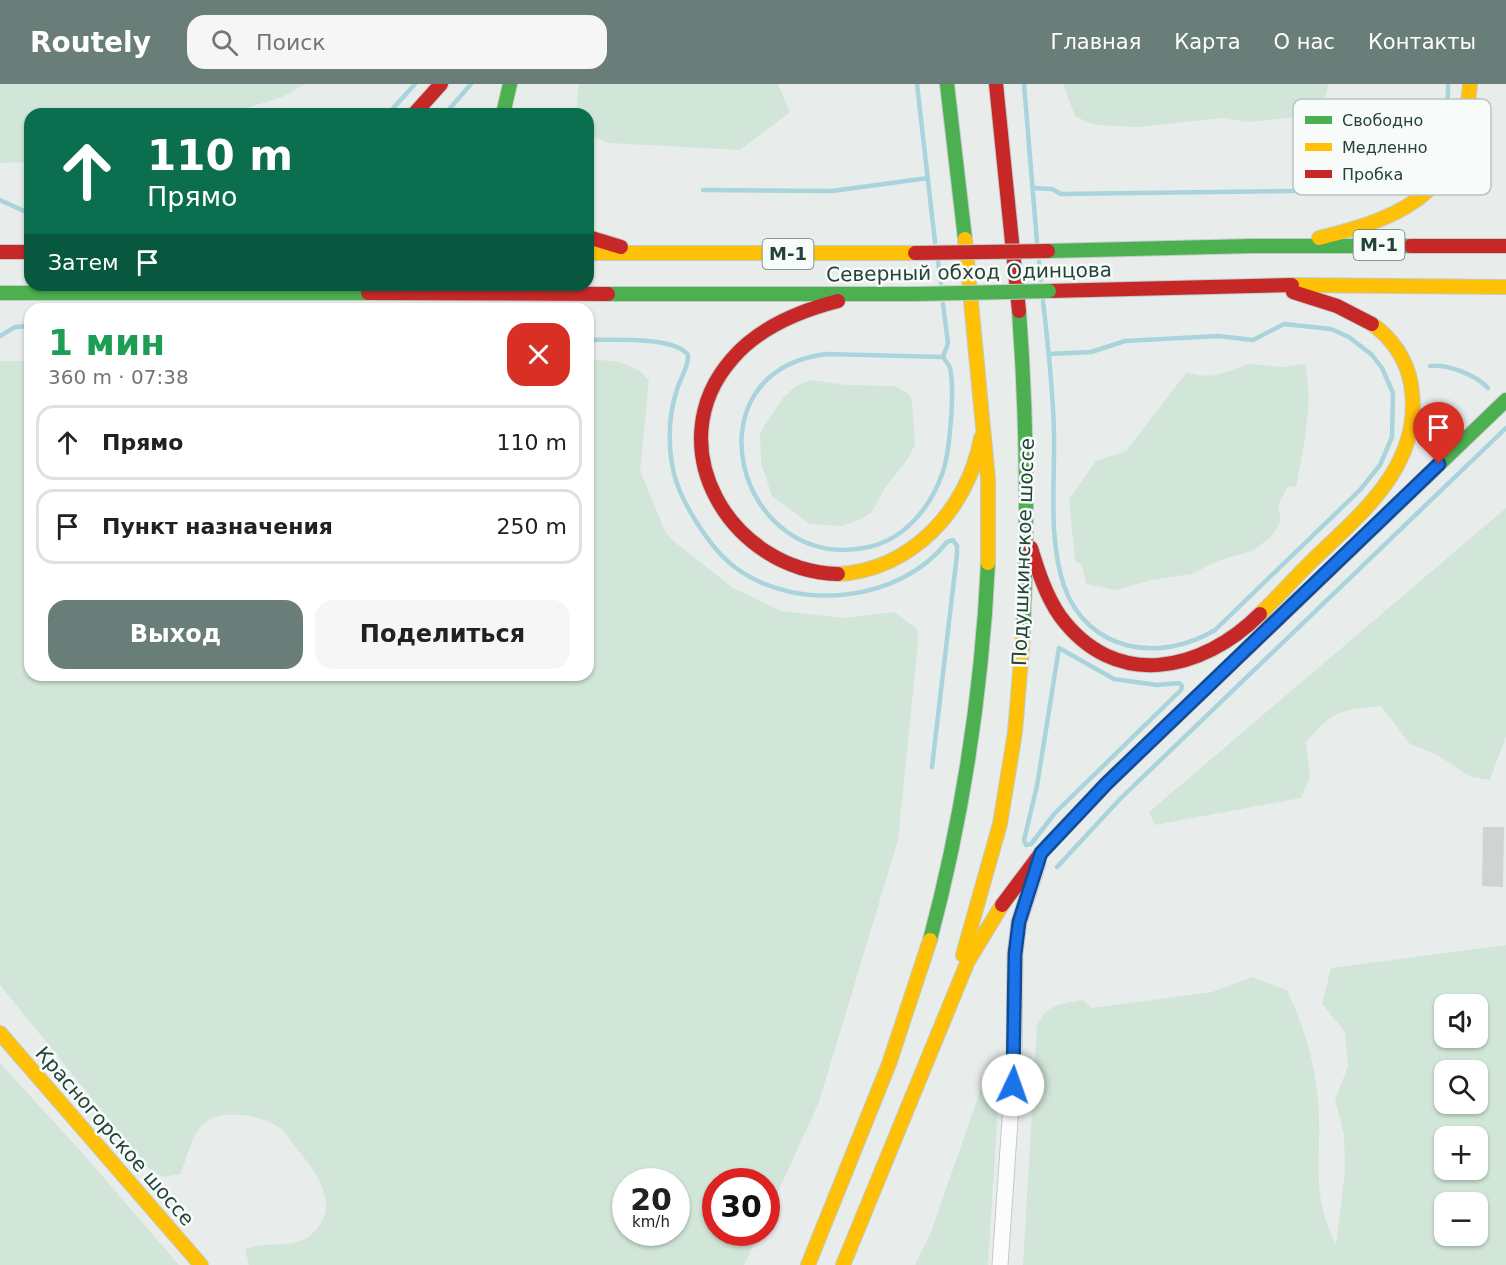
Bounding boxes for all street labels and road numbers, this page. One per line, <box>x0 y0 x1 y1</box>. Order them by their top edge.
road number: М-1 <box>1354 230 1404 260</box>
road number: М-1 <box>762 239 814 269</box>
street label: Северный обход Одинцова <box>826 258 1112 286</box>
street label: Подушкинское шоссе <box>1007 438 1039 666</box>
street label: Красногорское шоссе <box>31 1041 199 1231</box>

